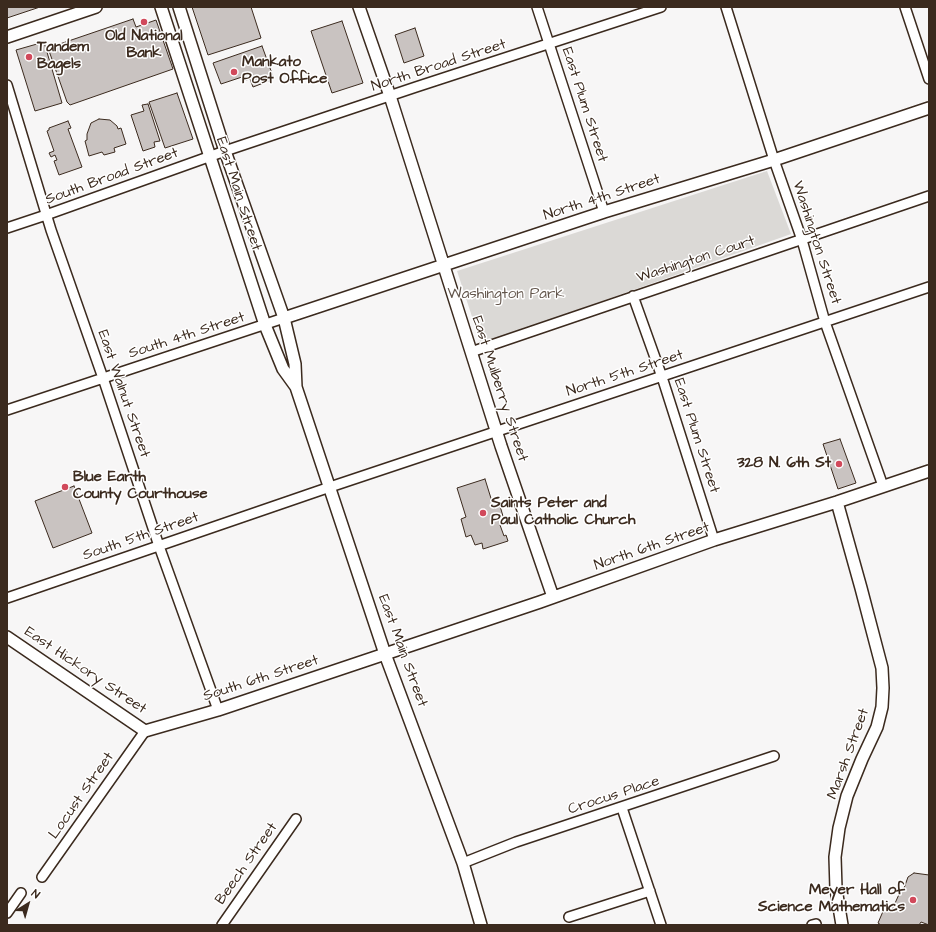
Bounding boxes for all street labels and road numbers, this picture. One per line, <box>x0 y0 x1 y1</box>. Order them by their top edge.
street label: North Broad Street <box>369 36 509 96</box>
street label: East Plum Street <box>557 45 611 165</box>
street label: East Main Street <box>211 135 265 253</box>
street label: South Broad Street <box>43 145 181 209</box>
street label: North 4th Street <box>541 171 663 225</box>
street label: Washington Street <box>788 179 844 307</box>
street label: Washington Court <box>635 232 757 288</box>
street label: South 4th Street <box>127 309 247 363</box>
street label: East Mulberry Street <box>467 314 531 464</box>
street label: East Walnut Street <box>93 328 153 460</box>
street label: North 5th Street <box>564 347 686 401</box>
street label: East Plum Street <box>669 376 723 496</box>
street label: South 5th Street <box>81 509 201 565</box>
street label: North 6th Street <box>592 519 712 575</box>
street label: East Main Street <box>373 592 431 710</box>
street label: East Hickory Street <box>21 623 149 719</box>
street label: South 6th Street <box>201 652 321 706</box>
street label: Marsh Street <box>824 706 874 802</box>
street label: Locust Street <box>45 749 119 843</box>
street label: Crocus Place <box>566 773 662 819</box>
street label: Beech Street <box>212 819 282 909</box>

